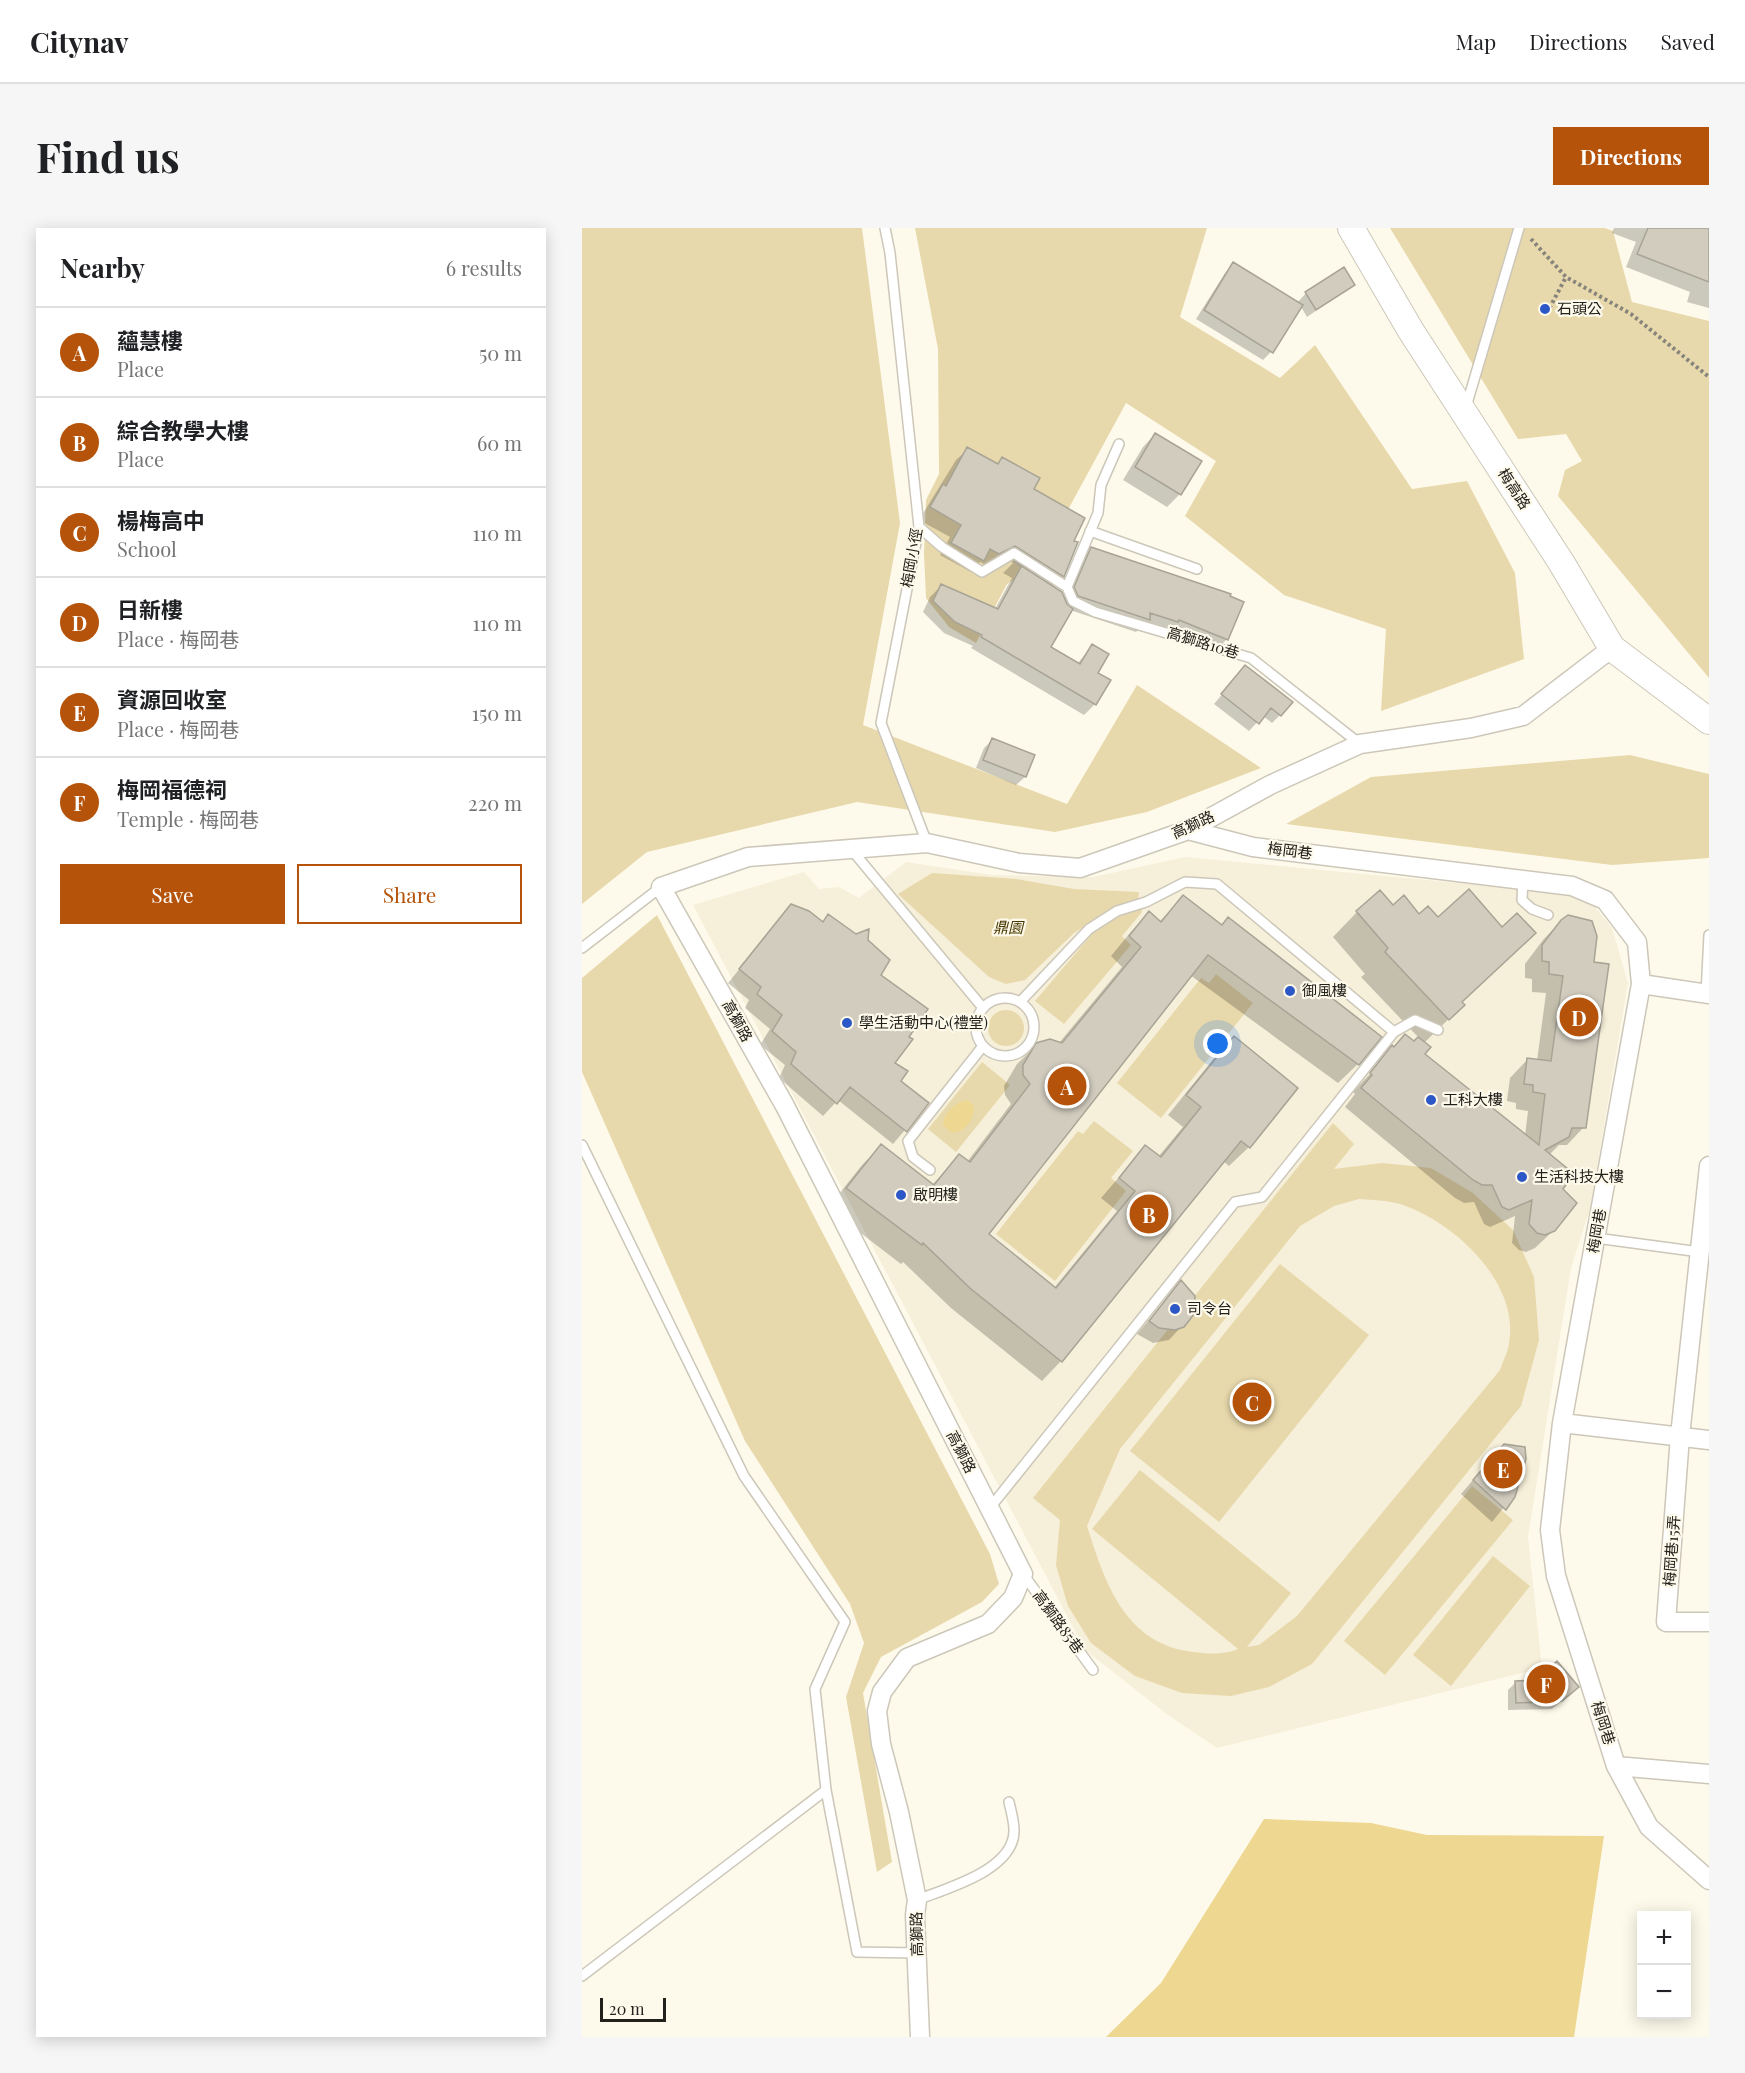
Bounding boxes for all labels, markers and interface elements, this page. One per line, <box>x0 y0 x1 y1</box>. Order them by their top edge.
text: Citynav <box>30 23 129 60</box>
text: Map <box>1455 27 1496 55</box>
text: Directions <box>1529 27 1627 55</box>
text: Saved <box>1660 27 1715 55</box>
button: Directions <box>1553 127 1709 185</box>
text: Find us <box>36 128 180 184</box>
text: Nearby <box>60 250 145 285</box>
text: 6 results <box>446 254 522 281</box>
place label: 石頭公 <box>1557 298 1602 318</box>
marker: 石頭公 <box>1538 302 1552 316</box>
text: 蘊慧樓 <box>117 325 183 355</box>
text: A <box>73 339 86 366</box>
text: 50 m <box>479 339 522 366</box>
text: Place <box>117 355 164 382</box>
text: 綜合教學大樓 <box>117 415 249 445</box>
text: B <box>73 429 86 456</box>
text: 60 m <box>477 429 522 456</box>
text: Place <box>117 445 164 472</box>
street label: 梅高路 <box>1494 464 1535 513</box>
text: 楊梅高中 <box>117 505 205 535</box>
text: C <box>72 519 87 546</box>
text: 110 m <box>472 519 522 546</box>
street label: 梅岡小徑 <box>896 527 926 589</box>
text: School <box>117 535 177 562</box>
text: 日新樓 <box>117 594 183 624</box>
text: D <box>72 609 87 636</box>
text: 110 m <box>472 609 522 636</box>
street label: 高獅路10巷 <box>1165 622 1242 663</box>
text: Place · 梅岡巷 <box>117 625 239 652</box>
text: 資源回收室 <box>117 684 227 714</box>
text: E <box>73 699 86 726</box>
text: 150 m <box>472 699 522 726</box>
text: Place · 梅岡巷 <box>117 715 239 742</box>
text: 梅岡福德祠 <box>117 774 227 804</box>
text: F <box>74 789 85 816</box>
text: 220 m <box>468 789 522 816</box>
text: Temple · 梅岡巷 <box>117 805 259 832</box>
street label: 高獅路 <box>1168 806 1217 843</box>
street label: 梅岡巷 <box>1267 837 1314 863</box>
button: Save <box>60 864 285 924</box>
button: Share <box>297 864 522 924</box>
park label: 鼎園 <box>993 917 1025 937</box>
place label: 御風樓 <box>1302 980 1347 1000</box>
marker: 御風樓 <box>1283 984 1297 998</box>
pin: D <box>1560 994 1598 1040</box>
street label: 高獅路 <box>718 996 758 1045</box>
place label: 學生活動中心(禮堂) <box>859 1012 988 1032</box>
marker: 學生活動中心(禮堂) <box>840 1016 854 1030</box>
your location <box>1203 1029 1232 1058</box>
pin: A <box>1048 1064 1086 1108</box>
place label: 工科大樓 <box>1443 1089 1503 1109</box>
marker: 工科大樓 <box>1424 1093 1438 1107</box>
place label: 生活科技大樓 <box>1534 1166 1624 1186</box>
marker: 生活科技大樓 <box>1515 1170 1529 1184</box>
place label: 啟明樓 <box>913 1184 958 1204</box>
marker: 啟明樓 <box>894 1188 908 1202</box>
pin: B <box>1130 1192 1168 1236</box>
street label: 梅岡巷 <box>1582 1207 1610 1255</box>
place label: 司令台 <box>1187 1298 1232 1318</box>
marker: 司令台 <box>1168 1302 1182 1316</box>
pin: C <box>1232 1380 1272 1424</box>
street label: 高獅路 <box>943 1427 981 1476</box>
pin: E <box>1484 1446 1522 1492</box>
street label: 梅岡巷15弄 <box>1659 1515 1683 1587</box>
street label: 高獅路85巷 <box>1029 1586 1089 1657</box>
pin: F <box>1526 1662 1566 1706</box>
street label: 梅岡巷 <box>1587 1698 1620 1747</box>
street label: 高獅路 <box>906 1911 926 1957</box>
map controls <box>1637 1911 1691 2019</box>
button: + <box>1637 1911 1691 1965</box>
button: − <box>1637 1965 1691 2019</box>
scale bar <box>600 1995 666 2022</box>
text: 20 m <box>609 1998 644 2019</box>

